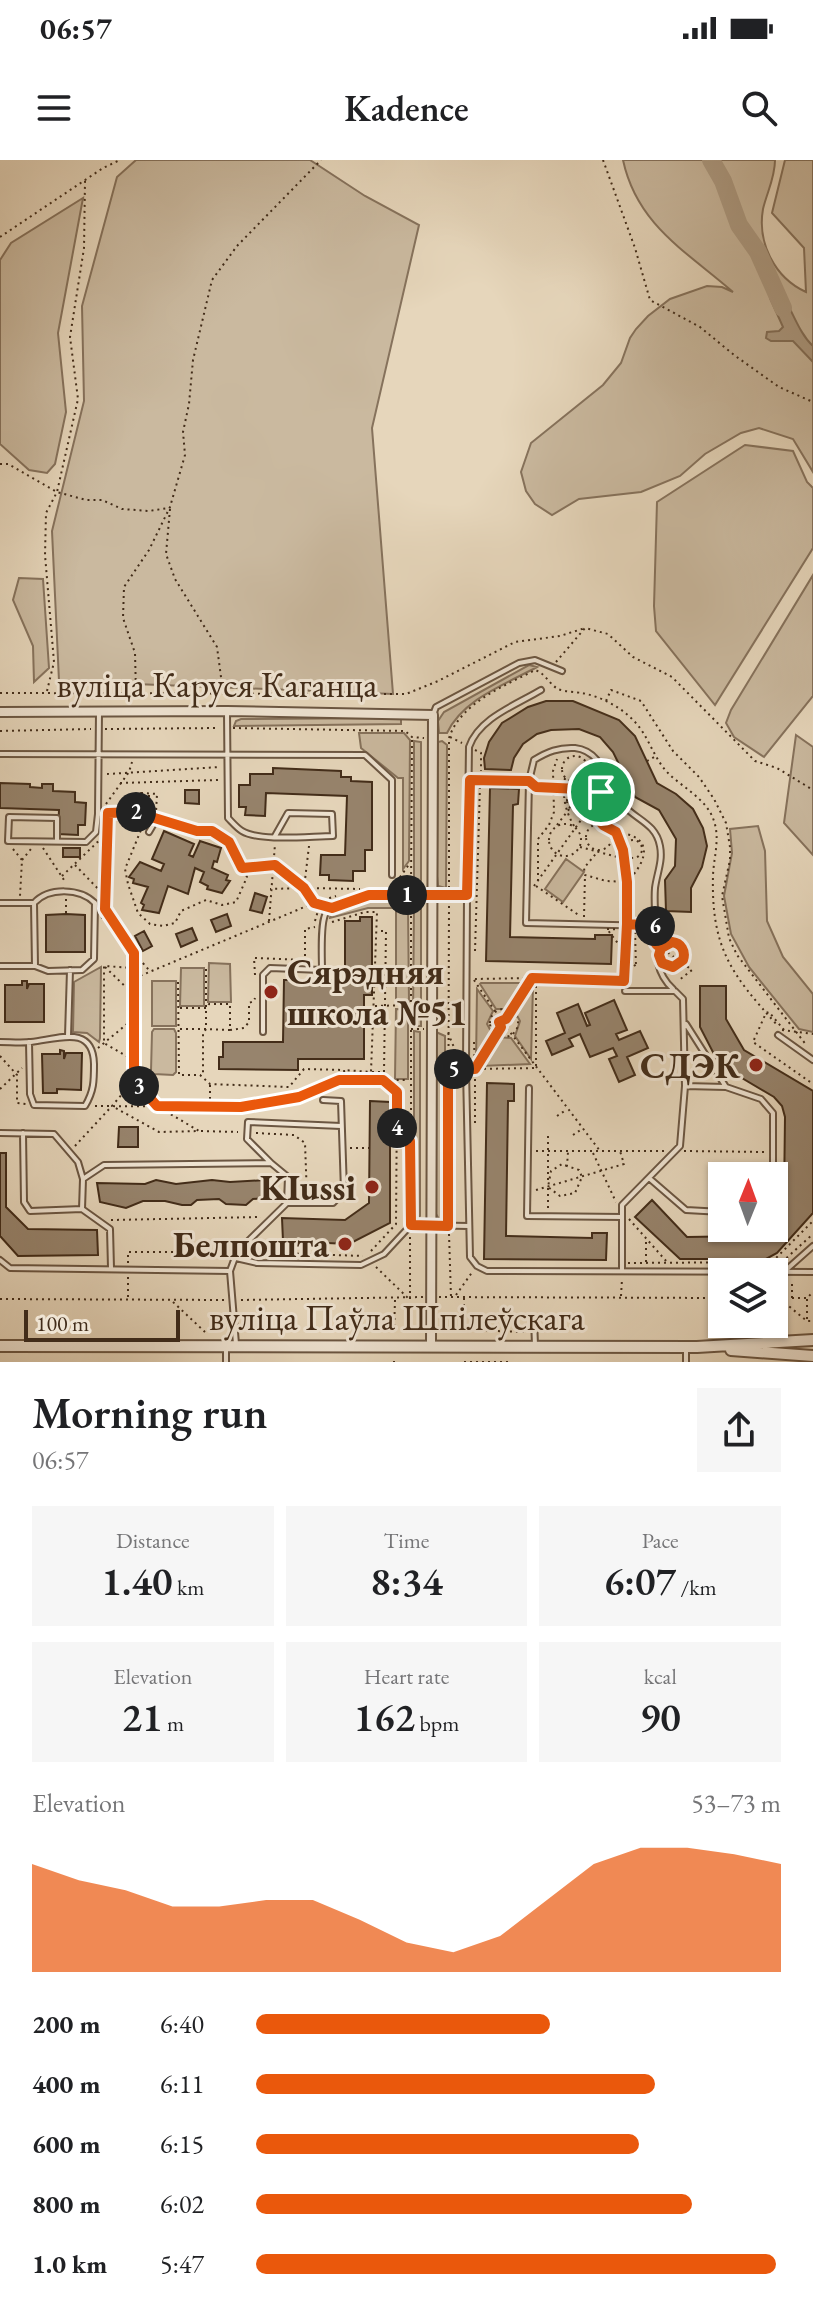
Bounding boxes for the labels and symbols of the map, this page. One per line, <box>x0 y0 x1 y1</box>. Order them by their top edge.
street label: вуліца Каруся Каганца <box>56 661 378 708</box>
pin <box>567 758 635 826</box>
pin: 2 <box>116 792 156 832</box>
pin: 1 <box>387 875 427 915</box>
pin: 6 <box>635 906 675 946</box>
place label: Сярэдняя школа №51 <box>287 948 467 1036</box>
marker: Сярэдняя школа №51 <box>262 983 280 1001</box>
place label: СДЭК <box>640 1042 741 1089</box>
pin: 5 <box>434 1049 474 1089</box>
marker: СДЭК <box>747 1056 765 1074</box>
pin: 3 <box>119 1066 159 1106</box>
pin: 4 <box>377 1108 417 1148</box>
north arrow <box>708 1162 788 1242</box>
place label: KIussi <box>260 1164 356 1211</box>
marker: KIussi <box>363 1178 381 1196</box>
place label: Белпошта <box>173 1221 329 1268</box>
marker: Белпошта <box>336 1235 354 1253</box>
street label: вуліца Паўла Шпілеўскага <box>209 1294 586 1341</box>
scale bar <box>24 1306 180 1342</box>

